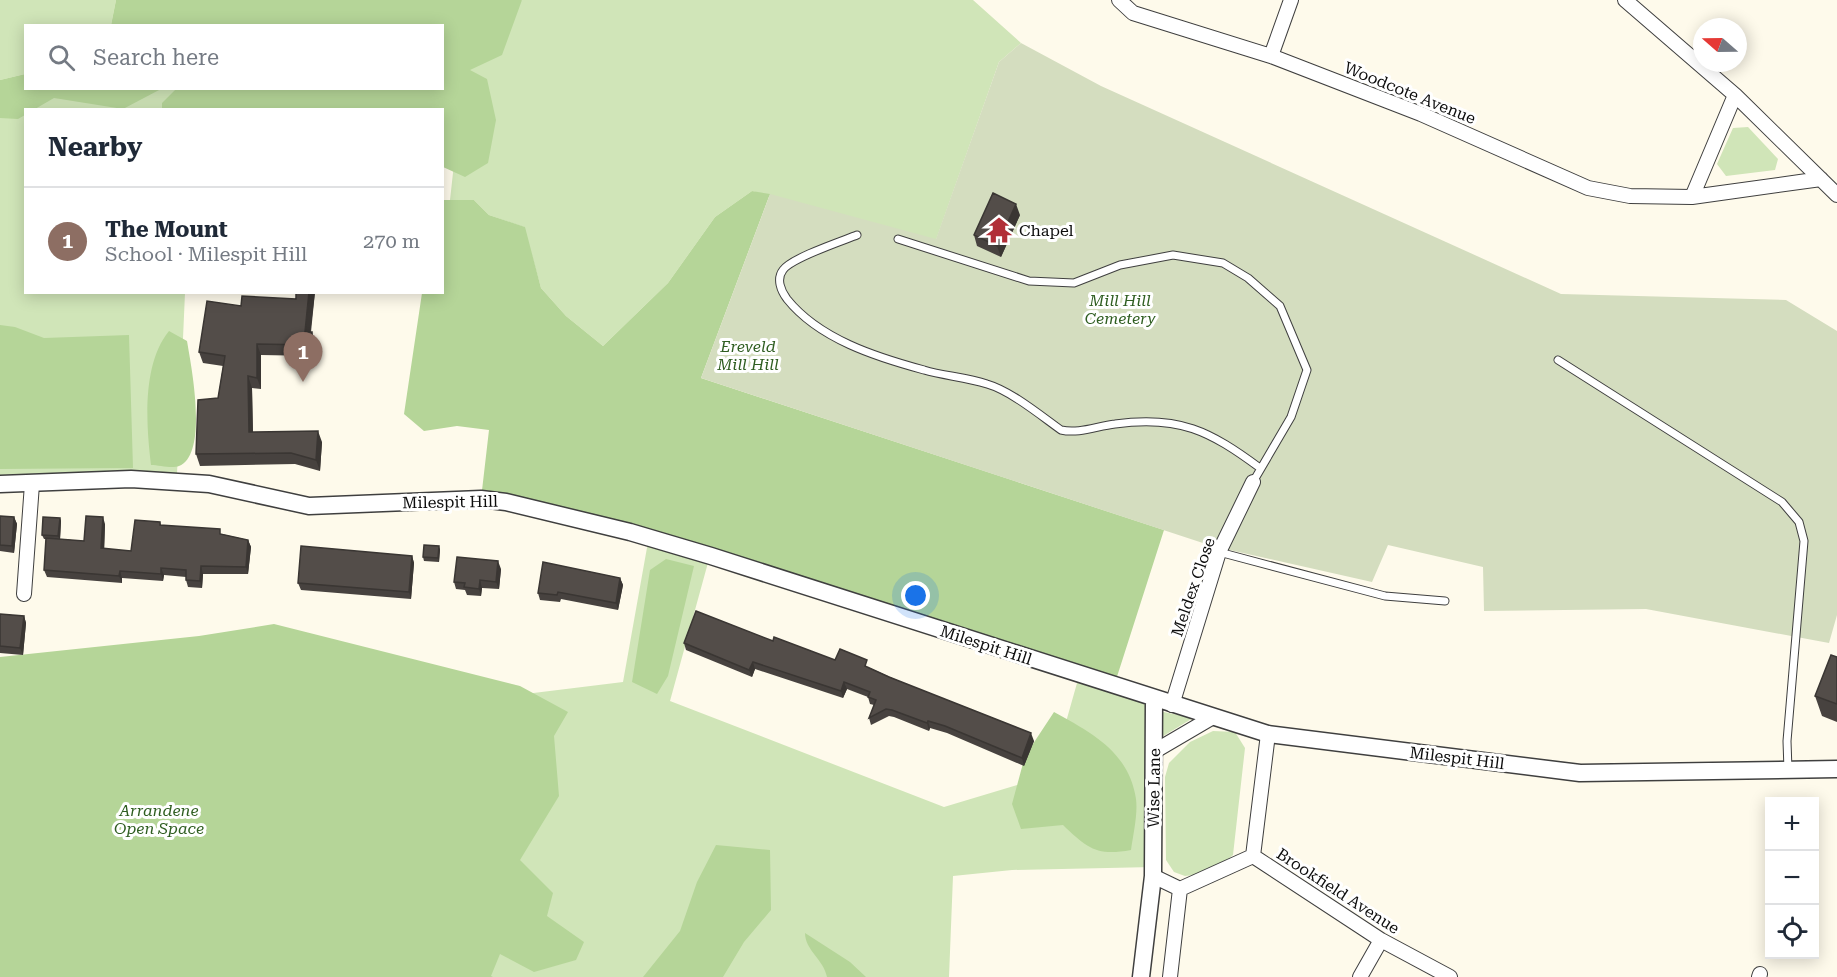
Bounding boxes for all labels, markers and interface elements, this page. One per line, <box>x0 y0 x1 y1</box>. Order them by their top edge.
north arrow <box>1693 18 1747 72</box>
search box <box>24 24 444 90</box>
icon: search <box>45 41 78 74</box>
text: Search here <box>93 45 219 70</box>
street label: Woodcote Avenue <box>1341 58 1479 128</box>
text: Nearby <box>48 132 142 162</box>
temple icon: Chapel <box>984 215 1014 245</box>
text: The Mount <box>105 217 228 242</box>
place label: Chapel <box>1019 221 1074 240</box>
text: 1 <box>62 229 73 253</box>
text: 270 m <box>363 229 420 253</box>
text: School · Milespit Hill <box>105 242 307 266</box>
park label: Mill Hill Cemetery <box>1085 291 1156 328</box>
pin: 1 <box>284 332 322 382</box>
park label: Ereveld Mill Hill <box>716 337 779 374</box>
street label: Milespit Hill <box>402 492 498 512</box>
street label: Meldex Close <box>1167 535 1219 639</box>
your location <box>901 581 930 610</box>
street label: Milespit Hill <box>938 621 1034 669</box>
street label: Milespit Hill <box>1408 743 1506 773</box>
street label: Wise Lane <box>1144 748 1164 828</box>
map controls <box>1765 797 1819 959</box>
button: + <box>1765 797 1819 851</box>
park label: Arrandene Open Space <box>114 801 204 838</box>
street label: Brookfield Avenue <box>1273 844 1403 938</box>
button: − <box>1765 851 1819 905</box>
button: locate <box>1765 905 1819 959</box>

